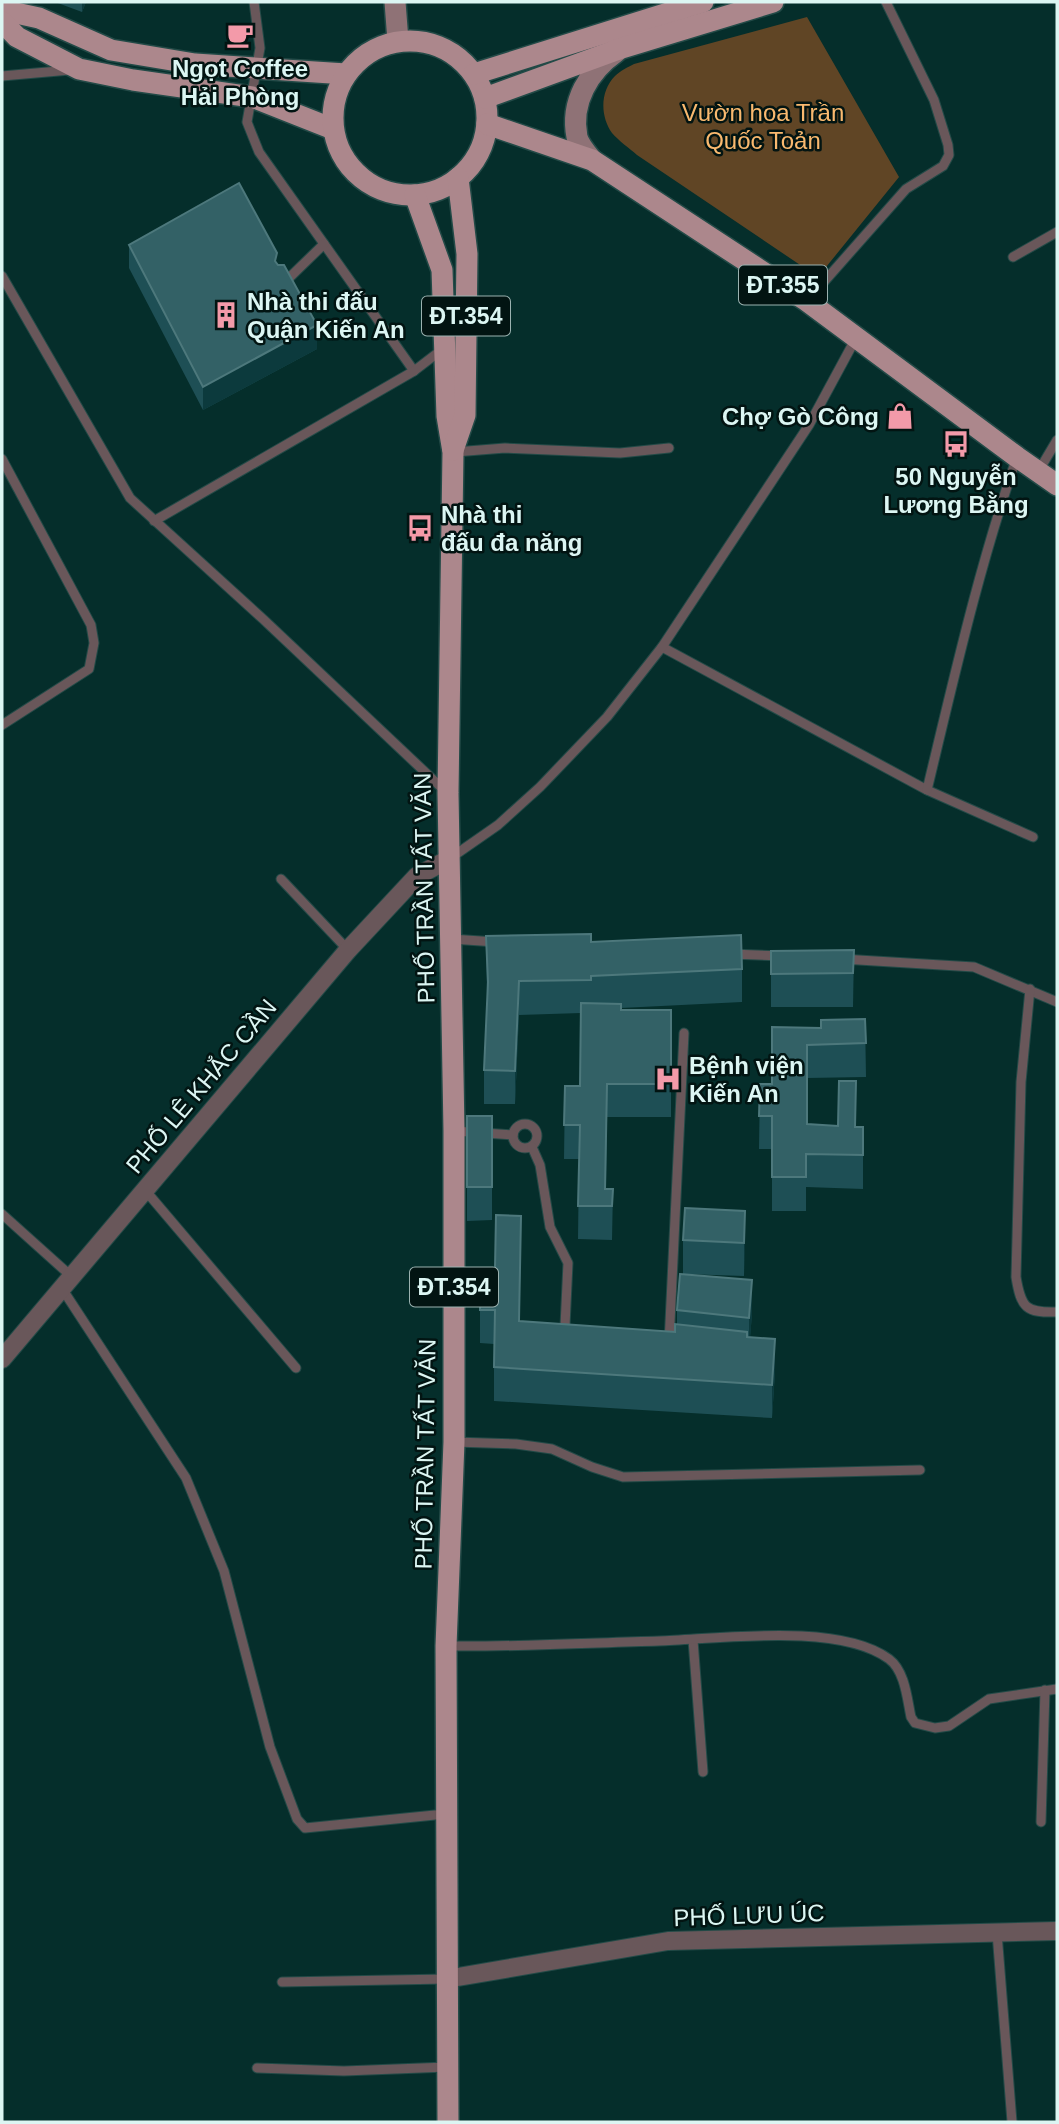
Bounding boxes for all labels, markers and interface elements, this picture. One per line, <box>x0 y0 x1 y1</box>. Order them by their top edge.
cafe icon: Ngọt Coffee Hải Phòng <box>225 20 255 50</box>
place label: Ngọt Coffee Hải Phòng <box>172 55 308 110</box>
park label: Vườn hoa Trần Quốc Toản <box>682 99 844 154</box>
road number: ĐT.355 <box>739 266 827 304</box>
place label: Nhà thi đấu Quận Kiến An <box>247 288 405 343</box>
road number: ĐT.354 <box>422 296 510 336</box>
building icon: Nhà thi đấu Quận Kiến An <box>211 300 241 330</box>
shop icon: Chợ Gò Công <box>885 401 915 431</box>
place label: Chợ Gò Công <box>722 403 879 430</box>
bus stop icon: 50 Nguyễn Lương Bằng <box>941 429 971 459</box>
place label: 50 Nguyễn Lương Bằng <box>883 463 1029 518</box>
place label: Nhà thi đấu đa năng <box>441 501 582 556</box>
bus stop icon: Nhà thi đấu đa năng <box>405 513 435 543</box>
street label: PHỐ TRẦN TẤT VĂN <box>408 772 440 1004</box>
street label: PHỐ LÊ KHẮC CẦN <box>120 994 282 1178</box>
place label: Bệnh viện Kiến An <box>689 1052 804 1107</box>
hospital icon: Bệnh viện Kiến An <box>653 1064 683 1094</box>
road number: ĐT.354 <box>410 1268 498 1306</box>
street label: PHỐ TRẦN TẤT VĂN <box>409 1338 441 1570</box>
street label: PHỐ LƯU ÚC <box>673 1899 825 1931</box>

